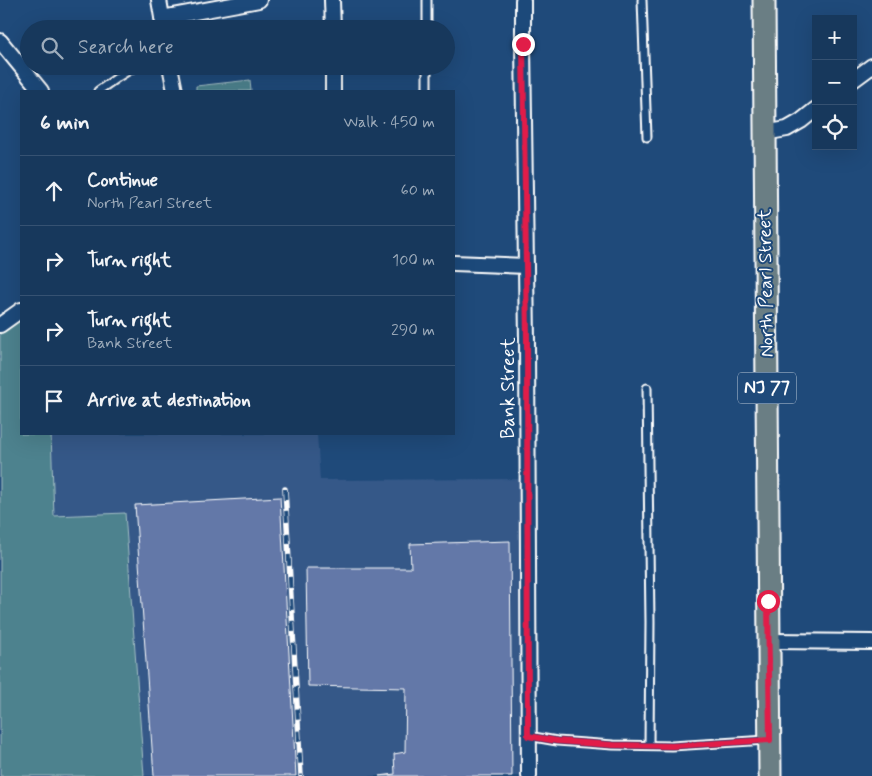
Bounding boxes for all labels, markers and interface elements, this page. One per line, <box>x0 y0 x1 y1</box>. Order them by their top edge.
map controls <box>812 15 857 150</box>
button: + <box>812 15 857 60</box>
search box <box>20 20 455 75</box>
route end <box>512 33 535 56</box>
icon: search <box>38 34 66 62</box>
text: Search here <box>78 35 174 60</box>
button: − <box>812 60 857 105</box>
button: locate <box>812 105 857 150</box>
text: 6 min <box>40 109 90 137</box>
text: Walk · 450 m <box>344 112 435 133</box>
text: Continue <box>87 168 158 193</box>
icon: ahead <box>40 177 68 205</box>
text: 60 m <box>401 180 435 201</box>
text: North Pearl Street <box>87 193 212 214</box>
street label: North Pearl Street <box>752 208 780 358</box>
icon: right <box>40 247 68 275</box>
text: Turn right <box>87 248 171 273</box>
text: 100 m <box>392 250 435 271</box>
text: Turn right <box>87 308 171 333</box>
icon: right <box>40 317 68 345</box>
text: 290 m <box>391 320 435 341</box>
text: Bank Street <box>87 333 172 354</box>
street label: Bank Street <box>496 337 521 439</box>
road number: NJ 77 <box>738 372 796 403</box>
icon: arrive <box>40 387 68 415</box>
text: Arrive at destination <box>87 388 251 413</box>
route start <box>757 590 780 613</box>

